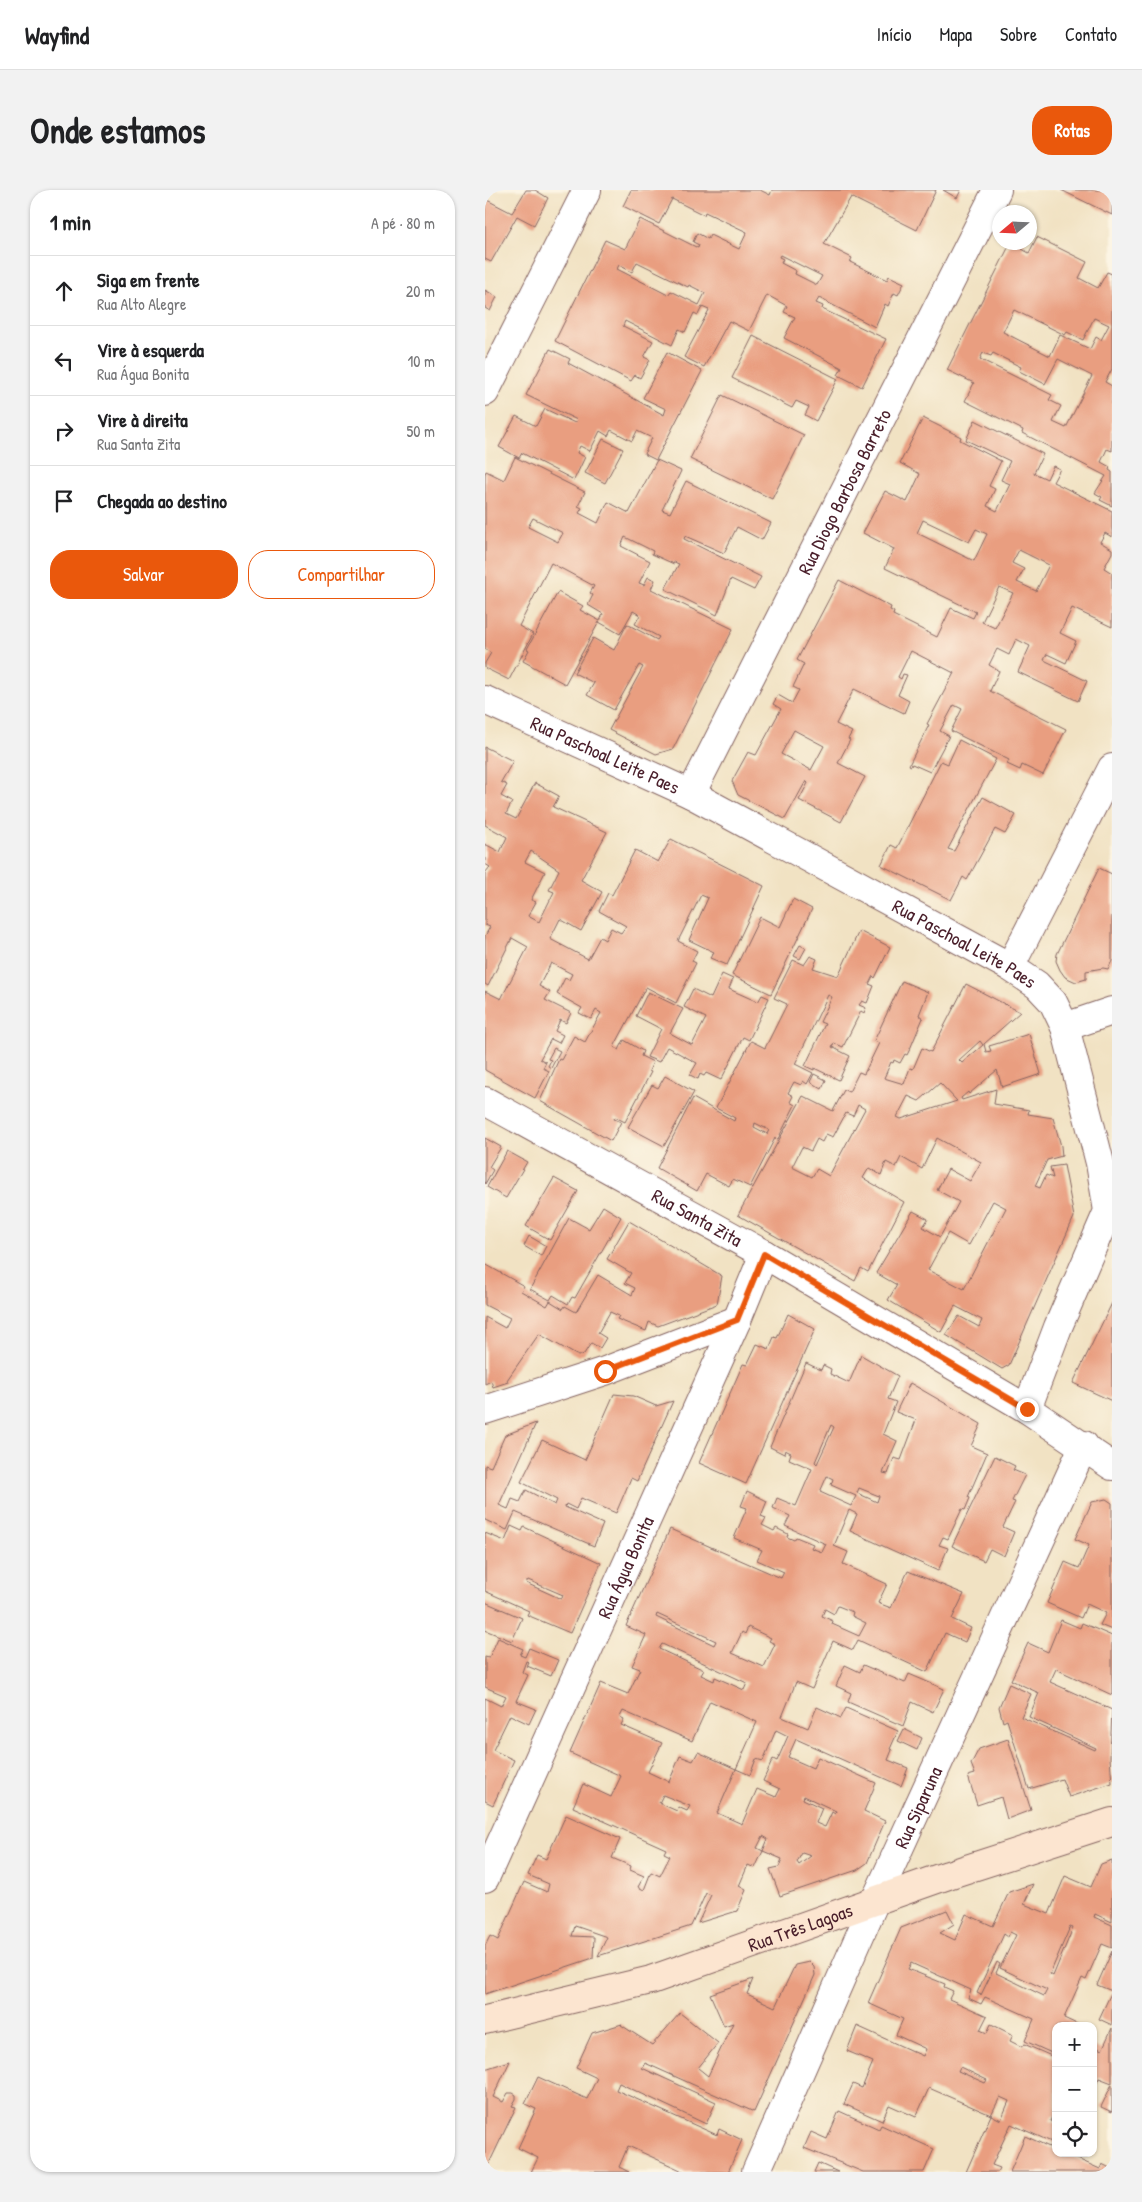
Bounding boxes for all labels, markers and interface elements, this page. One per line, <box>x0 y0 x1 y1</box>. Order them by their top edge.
text: Wayfind <box>25 19 89 51</box>
text: Início <box>877 22 911 47</box>
text: Mapa <box>939 22 972 47</box>
text: Sobre <box>1000 22 1037 47</box>
text: Contato <box>1065 22 1117 47</box>
button: Rotas <box>1032 106 1112 155</box>
text: Onde estamos <box>30 107 205 154</box>
north arrow <box>992 205 1037 250</box>
text: 1 min <box>50 208 91 237</box>
text: A pé · 80 m <box>371 212 435 234</box>
text: Siga em frente <box>97 267 200 293</box>
icon: ahead <box>50 277 78 305</box>
text: 20 m <box>406 280 435 302</box>
text: Rua Alto Alegre <box>97 293 186 315</box>
text: Vire à esquerda <box>97 337 204 363</box>
icon: left <box>50 347 78 375</box>
text: 10 m <box>407 350 435 372</box>
text: Rua Água Bonita <box>97 363 189 385</box>
street label: Rua Diogo Barbosa Barreto <box>791 404 897 579</box>
text: Vire à direita <box>97 407 188 433</box>
icon: right <box>50 417 78 445</box>
text: 50 m <box>407 420 435 442</box>
text: Rua Santa Zita <box>97 433 180 455</box>
icon: arrive <box>50 487 78 515</box>
text: Chegada ao destino <box>97 488 227 514</box>
button: Salvar <box>50 550 238 599</box>
button: Compartilhar <box>248 550 435 599</box>
street label: Rua Paschoal Leite Paes <box>527 710 684 800</box>
street label: Rua Paschoal Leite Paes <box>888 893 1041 994</box>
street label: Rua Santa Zita <box>647 1182 747 1253</box>
route start <box>594 1360 617 1383</box>
route end <box>1016 1398 1039 1421</box>
street label: Rua Água Bonita <box>591 1512 660 1622</box>
street label: Rua Siparuna <box>888 1762 948 1853</box>
street label: Rua Três Lagoas <box>744 1897 856 1958</box>
map controls <box>1052 2022 1097 2157</box>
button: + <box>1052 2022 1097 2067</box>
button: − <box>1052 2067 1097 2112</box>
button: locate <box>1052 2112 1097 2157</box>

